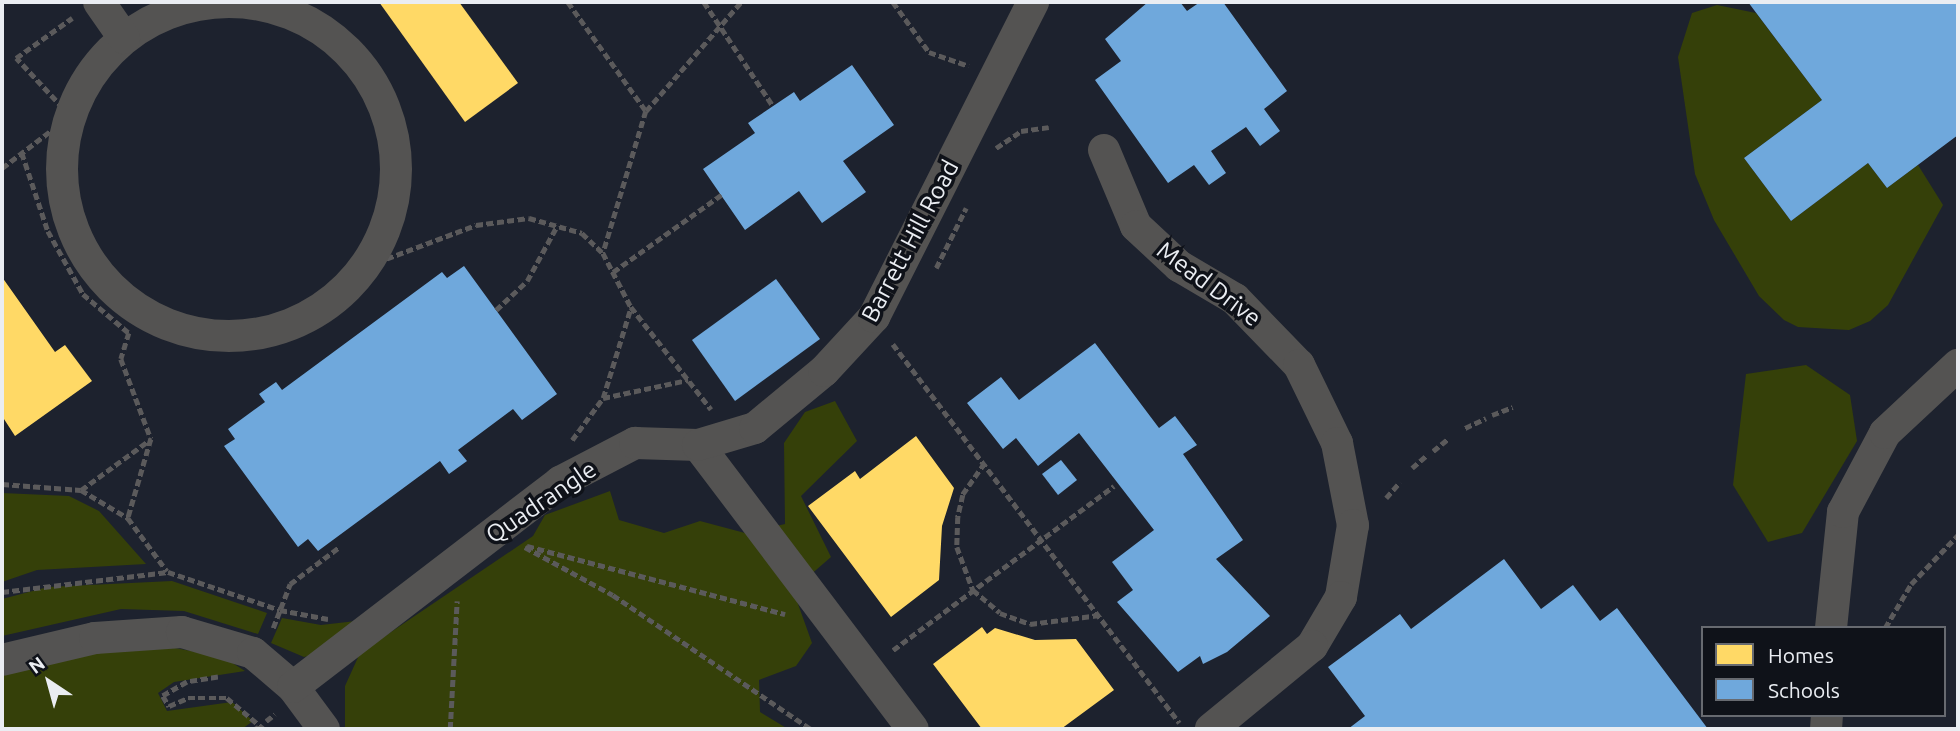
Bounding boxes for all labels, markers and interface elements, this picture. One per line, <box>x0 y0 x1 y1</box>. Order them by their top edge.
street label: Barrett Hill Road <box>855 155 965 327</box>
street label: Mead Drive <box>1151 236 1267 332</box>
street label: Quadrangle <box>480 455 602 549</box>
legend <box>1701 626 1946 717</box>
text: Homes <box>1768 643 1834 667</box>
north arrow <box>14 647 84 717</box>
text: N <box>24 652 49 678</box>
text: Schools <box>1768 678 1840 702</box>

